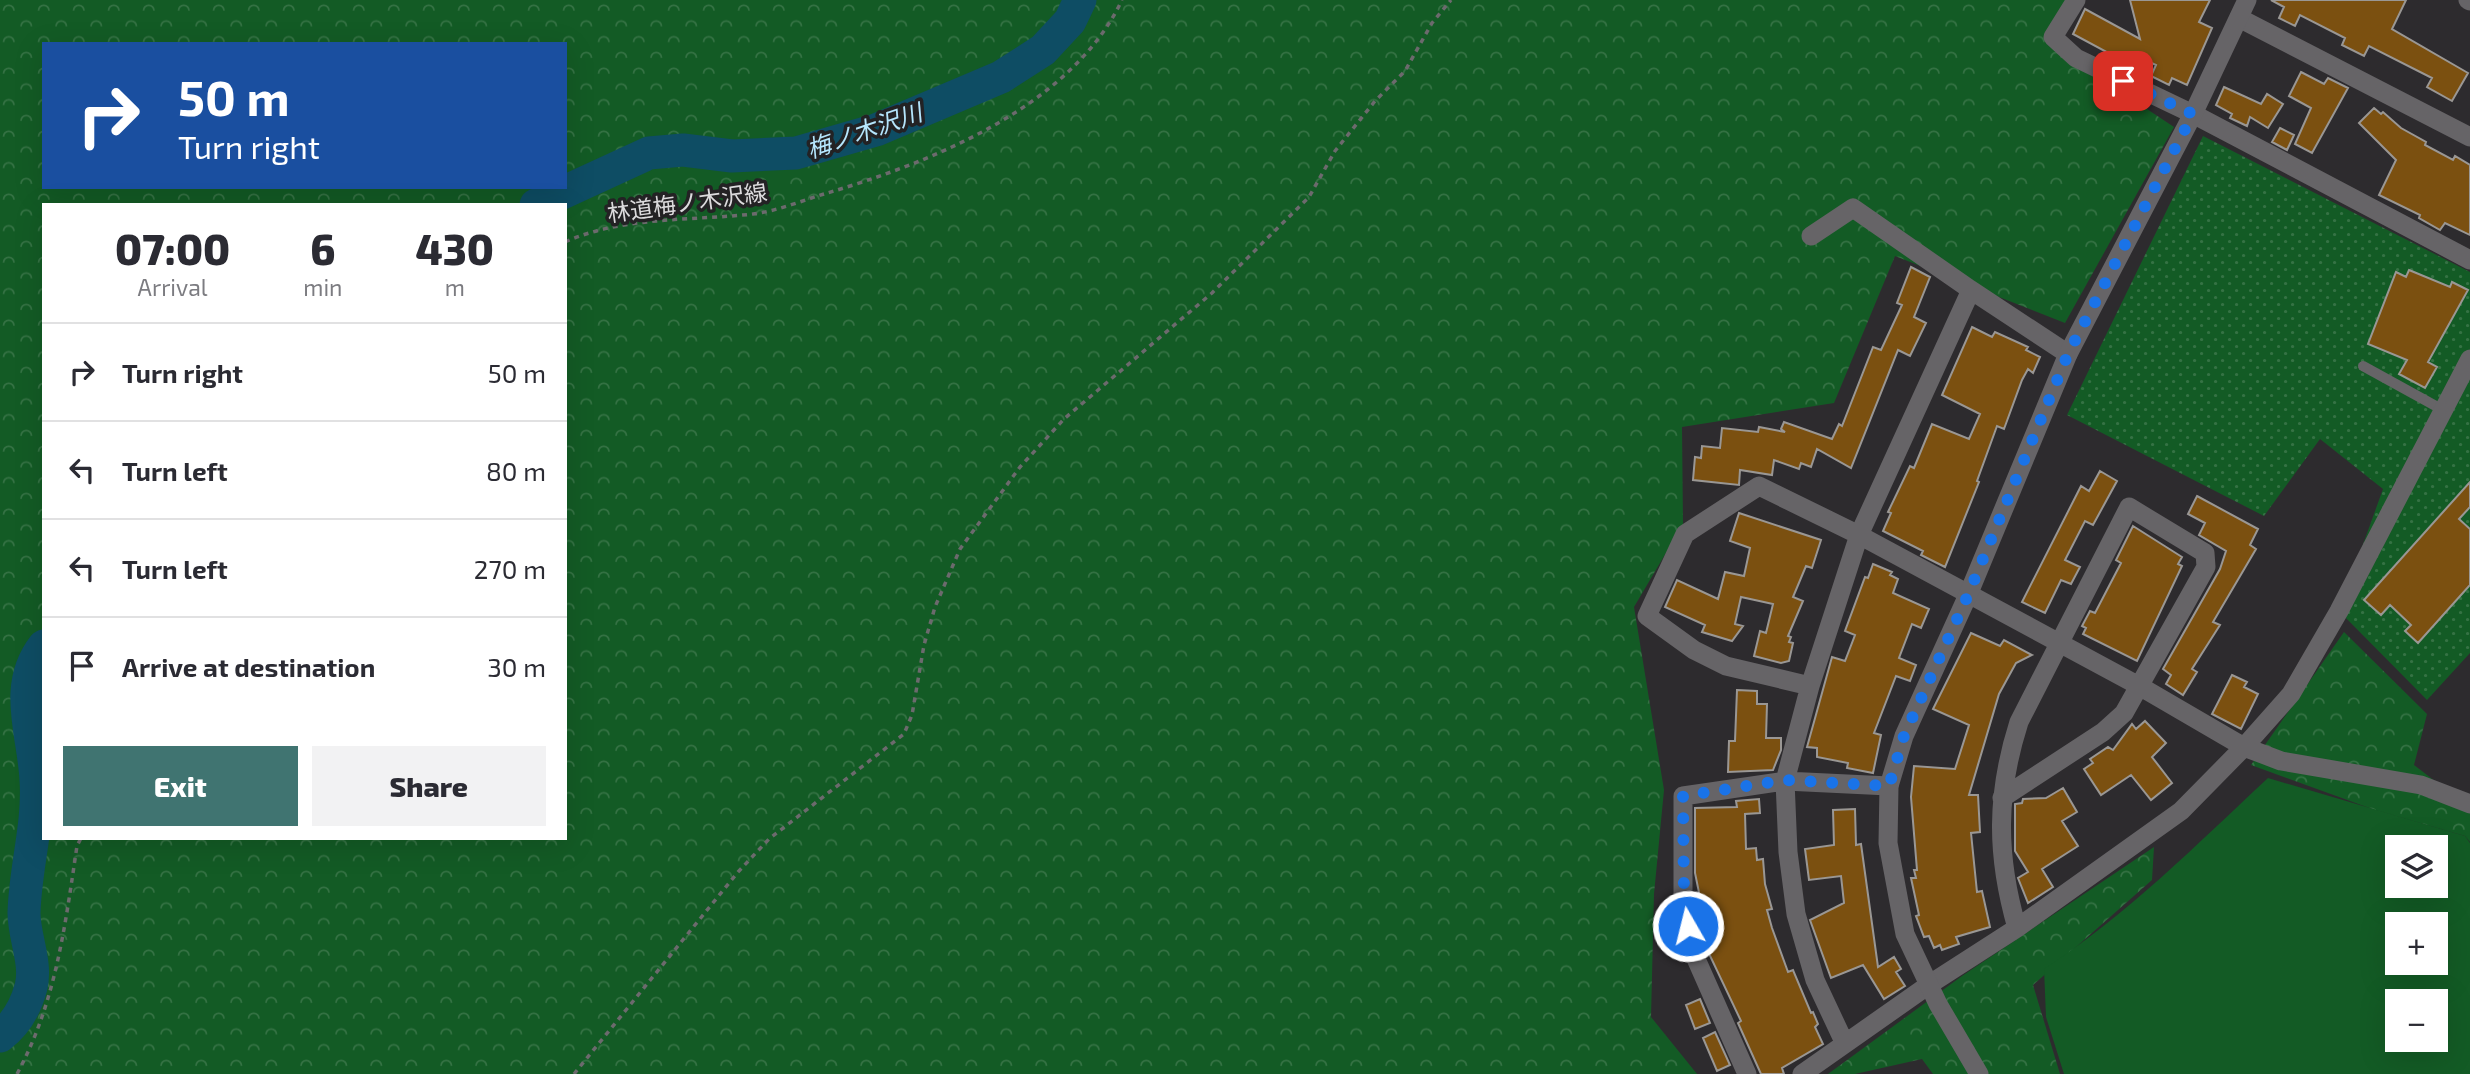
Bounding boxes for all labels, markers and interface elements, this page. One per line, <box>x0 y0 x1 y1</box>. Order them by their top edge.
pin <box>2093 51 2153 111</box>
icon: arrive <box>2104 62 2142 100</box>
text: 50 m <box>178 67 290 126</box>
icon: right <box>63 70 154 161</box>
water label: 梅ノ木沢川 <box>803 96 928 163</box>
text: Turn right <box>178 127 320 165</box>
street label: 林道梅ノ木沢線 <box>605 177 769 227</box>
text: 07:00 <box>115 223 230 273</box>
text: 6 <box>310 223 335 273</box>
text: 430 <box>415 223 494 273</box>
text: Arrival <box>138 273 208 301</box>
text: min <box>303 273 342 301</box>
text: m <box>445 273 465 301</box>
icon: right <box>63 353 101 391</box>
text: Turn right <box>122 357 243 388</box>
text: 50 m <box>488 357 546 388</box>
icon: left <box>63 451 101 489</box>
text: Turn left <box>122 455 228 486</box>
text: 80 m <box>486 455 546 486</box>
icon: left <box>63 549 101 587</box>
text: Turn left <box>122 553 228 584</box>
text: 270 m <box>474 553 546 584</box>
icon: arrive <box>63 647 101 685</box>
text: Arrive at destination <box>122 651 375 682</box>
text: 30 m <box>487 651 546 682</box>
button: Exit <box>63 746 298 826</box>
button: Share <box>312 746 546 826</box>
map controls <box>2385 835 2448 1052</box>
button: layers <box>2385 835 2448 898</box>
position arrow <box>1651 889 1725 963</box>
button: + <box>2385 912 2448 975</box>
button: − <box>2385 989 2448 1052</box>

